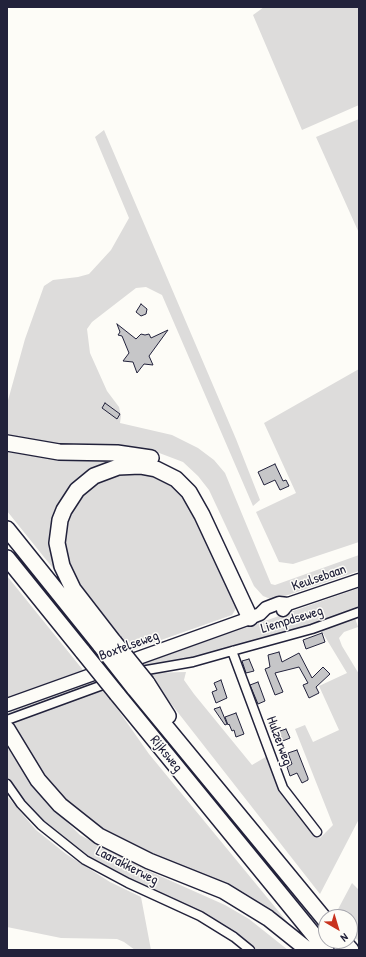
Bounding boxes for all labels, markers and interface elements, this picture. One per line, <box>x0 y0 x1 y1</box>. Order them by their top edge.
street label: Keulsebaan <box>290 561 348 595</box>
street label: Liempdseweg <box>259 603 325 637</box>
street label: Boxtelseweg <box>97 627 161 665</box>
street label: Hulzerweg <box>262 714 296 768</box>
street label: Rijksweg <box>146 732 186 776</box>
street label: Laarakkerweg <box>93 843 161 889</box>
north arrow <box>318 909 358 949</box>
text: N <box>338 930 351 945</box>

